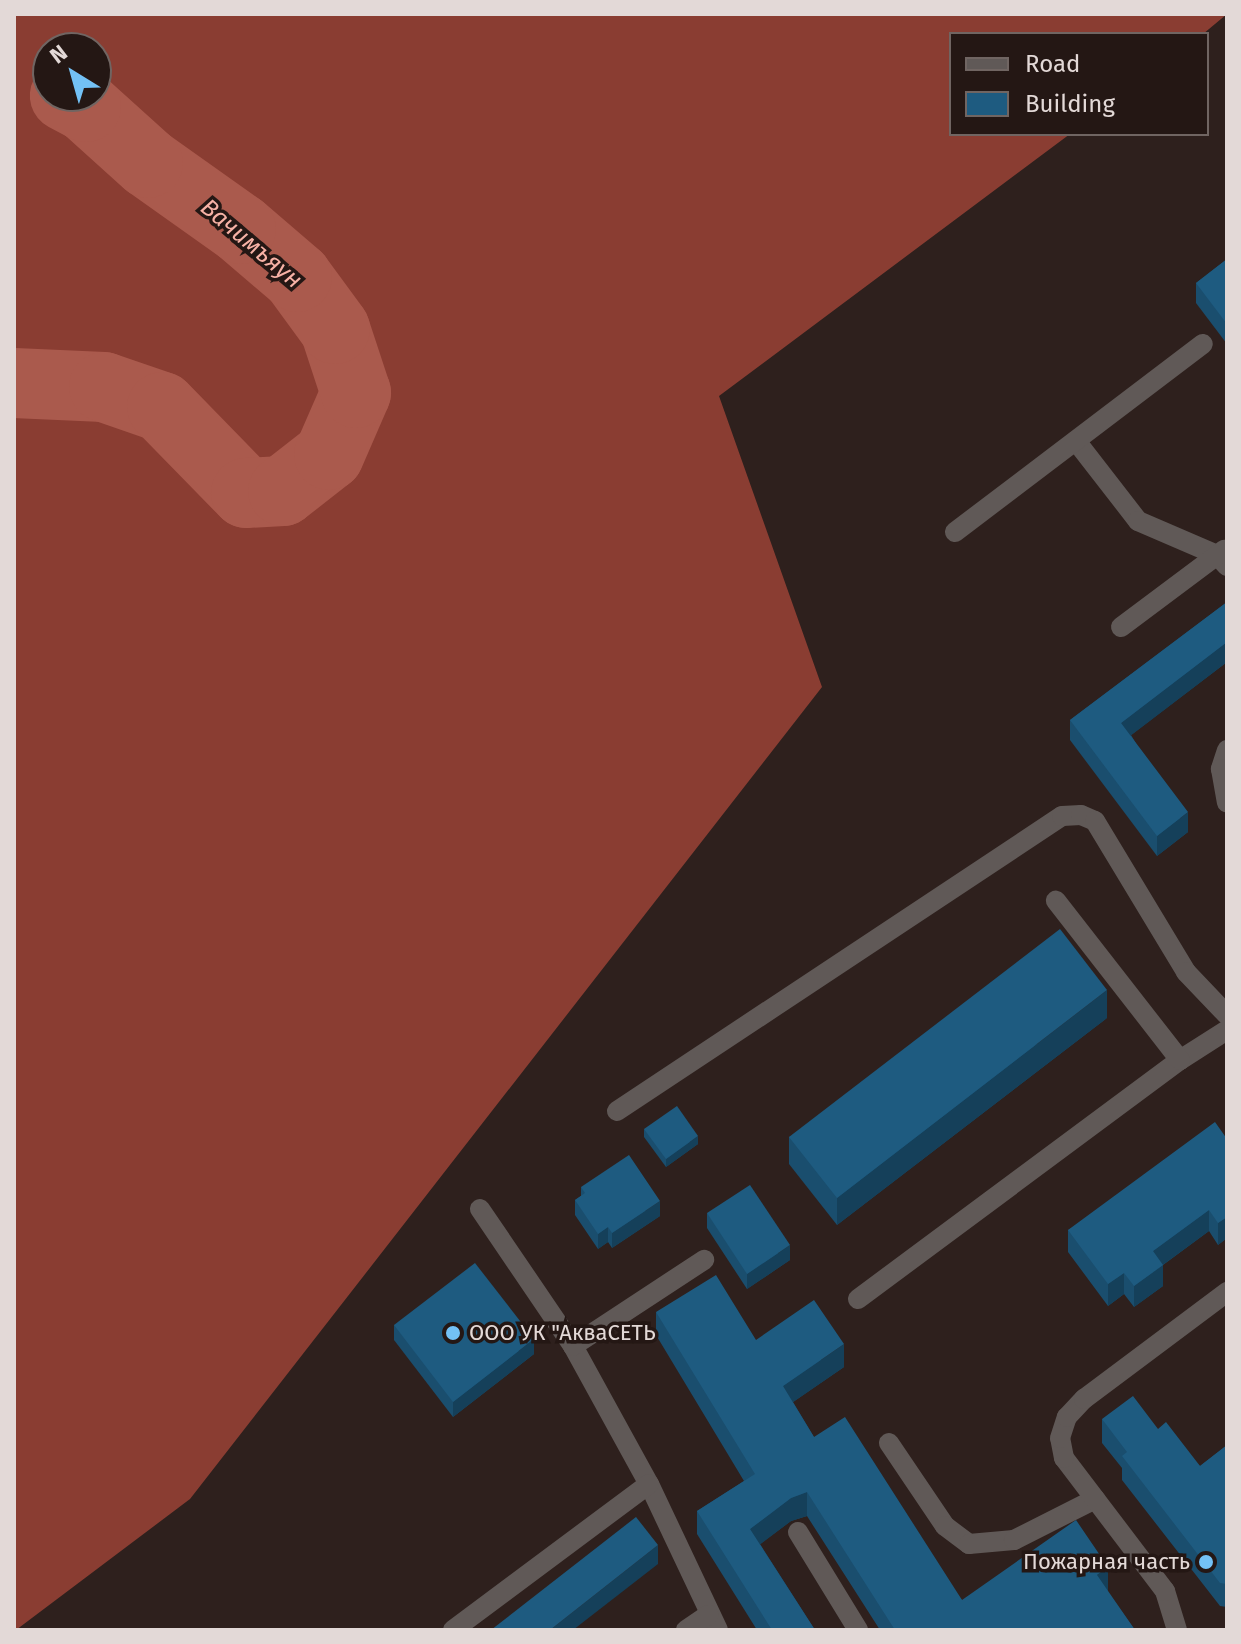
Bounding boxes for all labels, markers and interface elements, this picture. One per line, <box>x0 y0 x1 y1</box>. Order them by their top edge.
north arrow <box>32 32 112 112</box>
legend <box>949 32 1209 136</box>
text: N <box>45 39 72 69</box>
text: Road <box>1025 50 1080 78</box>
text: Building <box>1025 90 1115 118</box>
water label: Вачимъяун <box>194 193 308 295</box>
place label: ООО УК "АкваСЕТЬ <box>469 1320 656 1346</box>
marker: ООО УК "АкваСЕТЬ <box>444 1324 462 1342</box>
place label: Пожарная часть <box>1023 1549 1190 1575</box>
marker: Пожарная часть <box>1197 1553 1215 1571</box>

